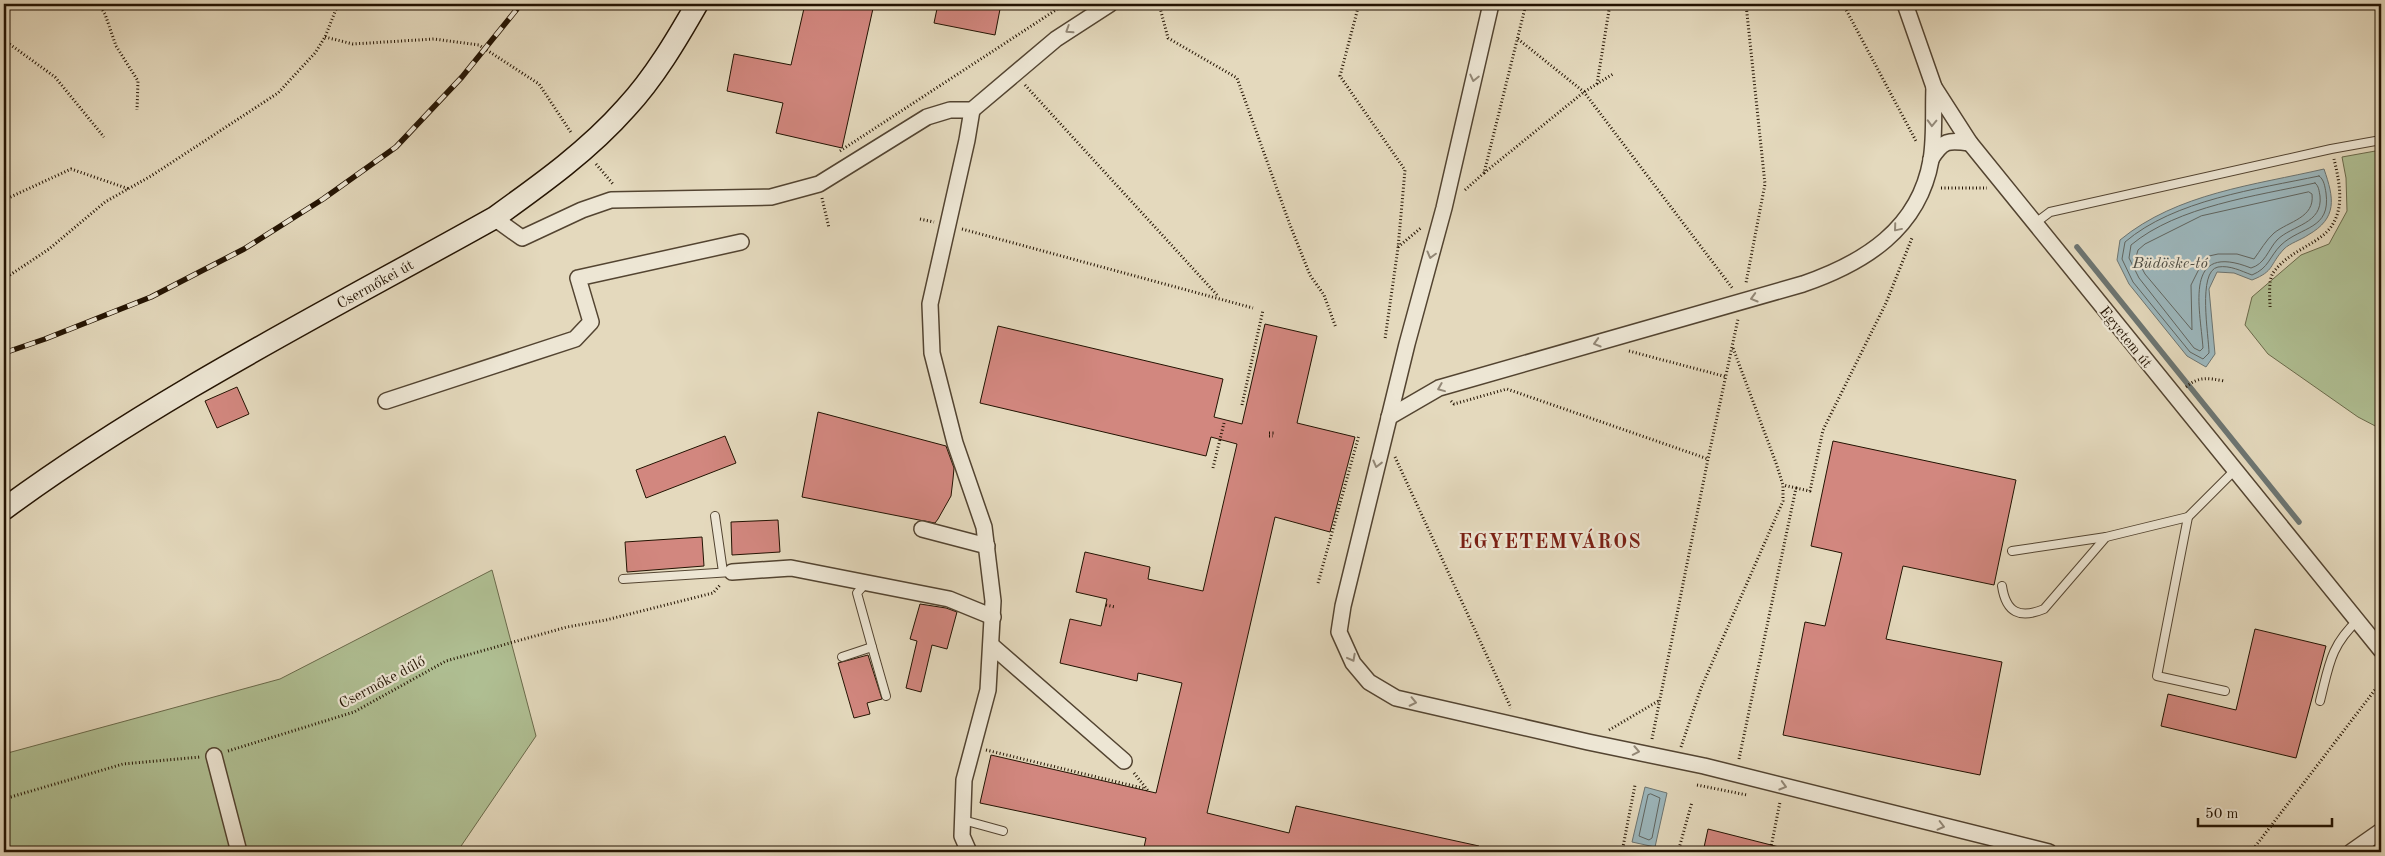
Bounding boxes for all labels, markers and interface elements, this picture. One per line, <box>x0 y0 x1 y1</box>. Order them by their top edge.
one-way arrow <box>1066 24 1075 34</box>
one-way arrow <box>1469 73 1480 82</box>
one-way arrow <box>1927 119 1938 127</box>
one-way arrow <box>1895 222 1903 231</box>
one-way arrow <box>1426 250 1437 259</box>
water label: Büdöske-tó <box>2131 256 2208 272</box>
street label: Csermőkei út <box>335 258 417 313</box>
one-way arrow <box>1750 293 1758 303</box>
street label: Egyetem út <box>2096 304 2154 371</box>
one-way arrow <box>1594 337 1602 347</box>
one-way arrow <box>1437 382 1446 392</box>
one-way arrow <box>1372 460 1383 469</box>
district label: EGYETEMVÁROS <box>1458 528 1642 553</box>
one-way arrow <box>1346 653 1356 662</box>
street label: Csermőke dűlő <box>337 654 428 712</box>
one-way arrow <box>1408 696 1417 707</box>
one-way arrow <box>1631 746 1640 756</box>
one-way arrow <box>1779 781 1787 791</box>
scale bar <box>2198 796 2331 828</box>
text: 50 m <box>2205 807 2239 822</box>
one-way arrow <box>1936 820 1945 831</box>

